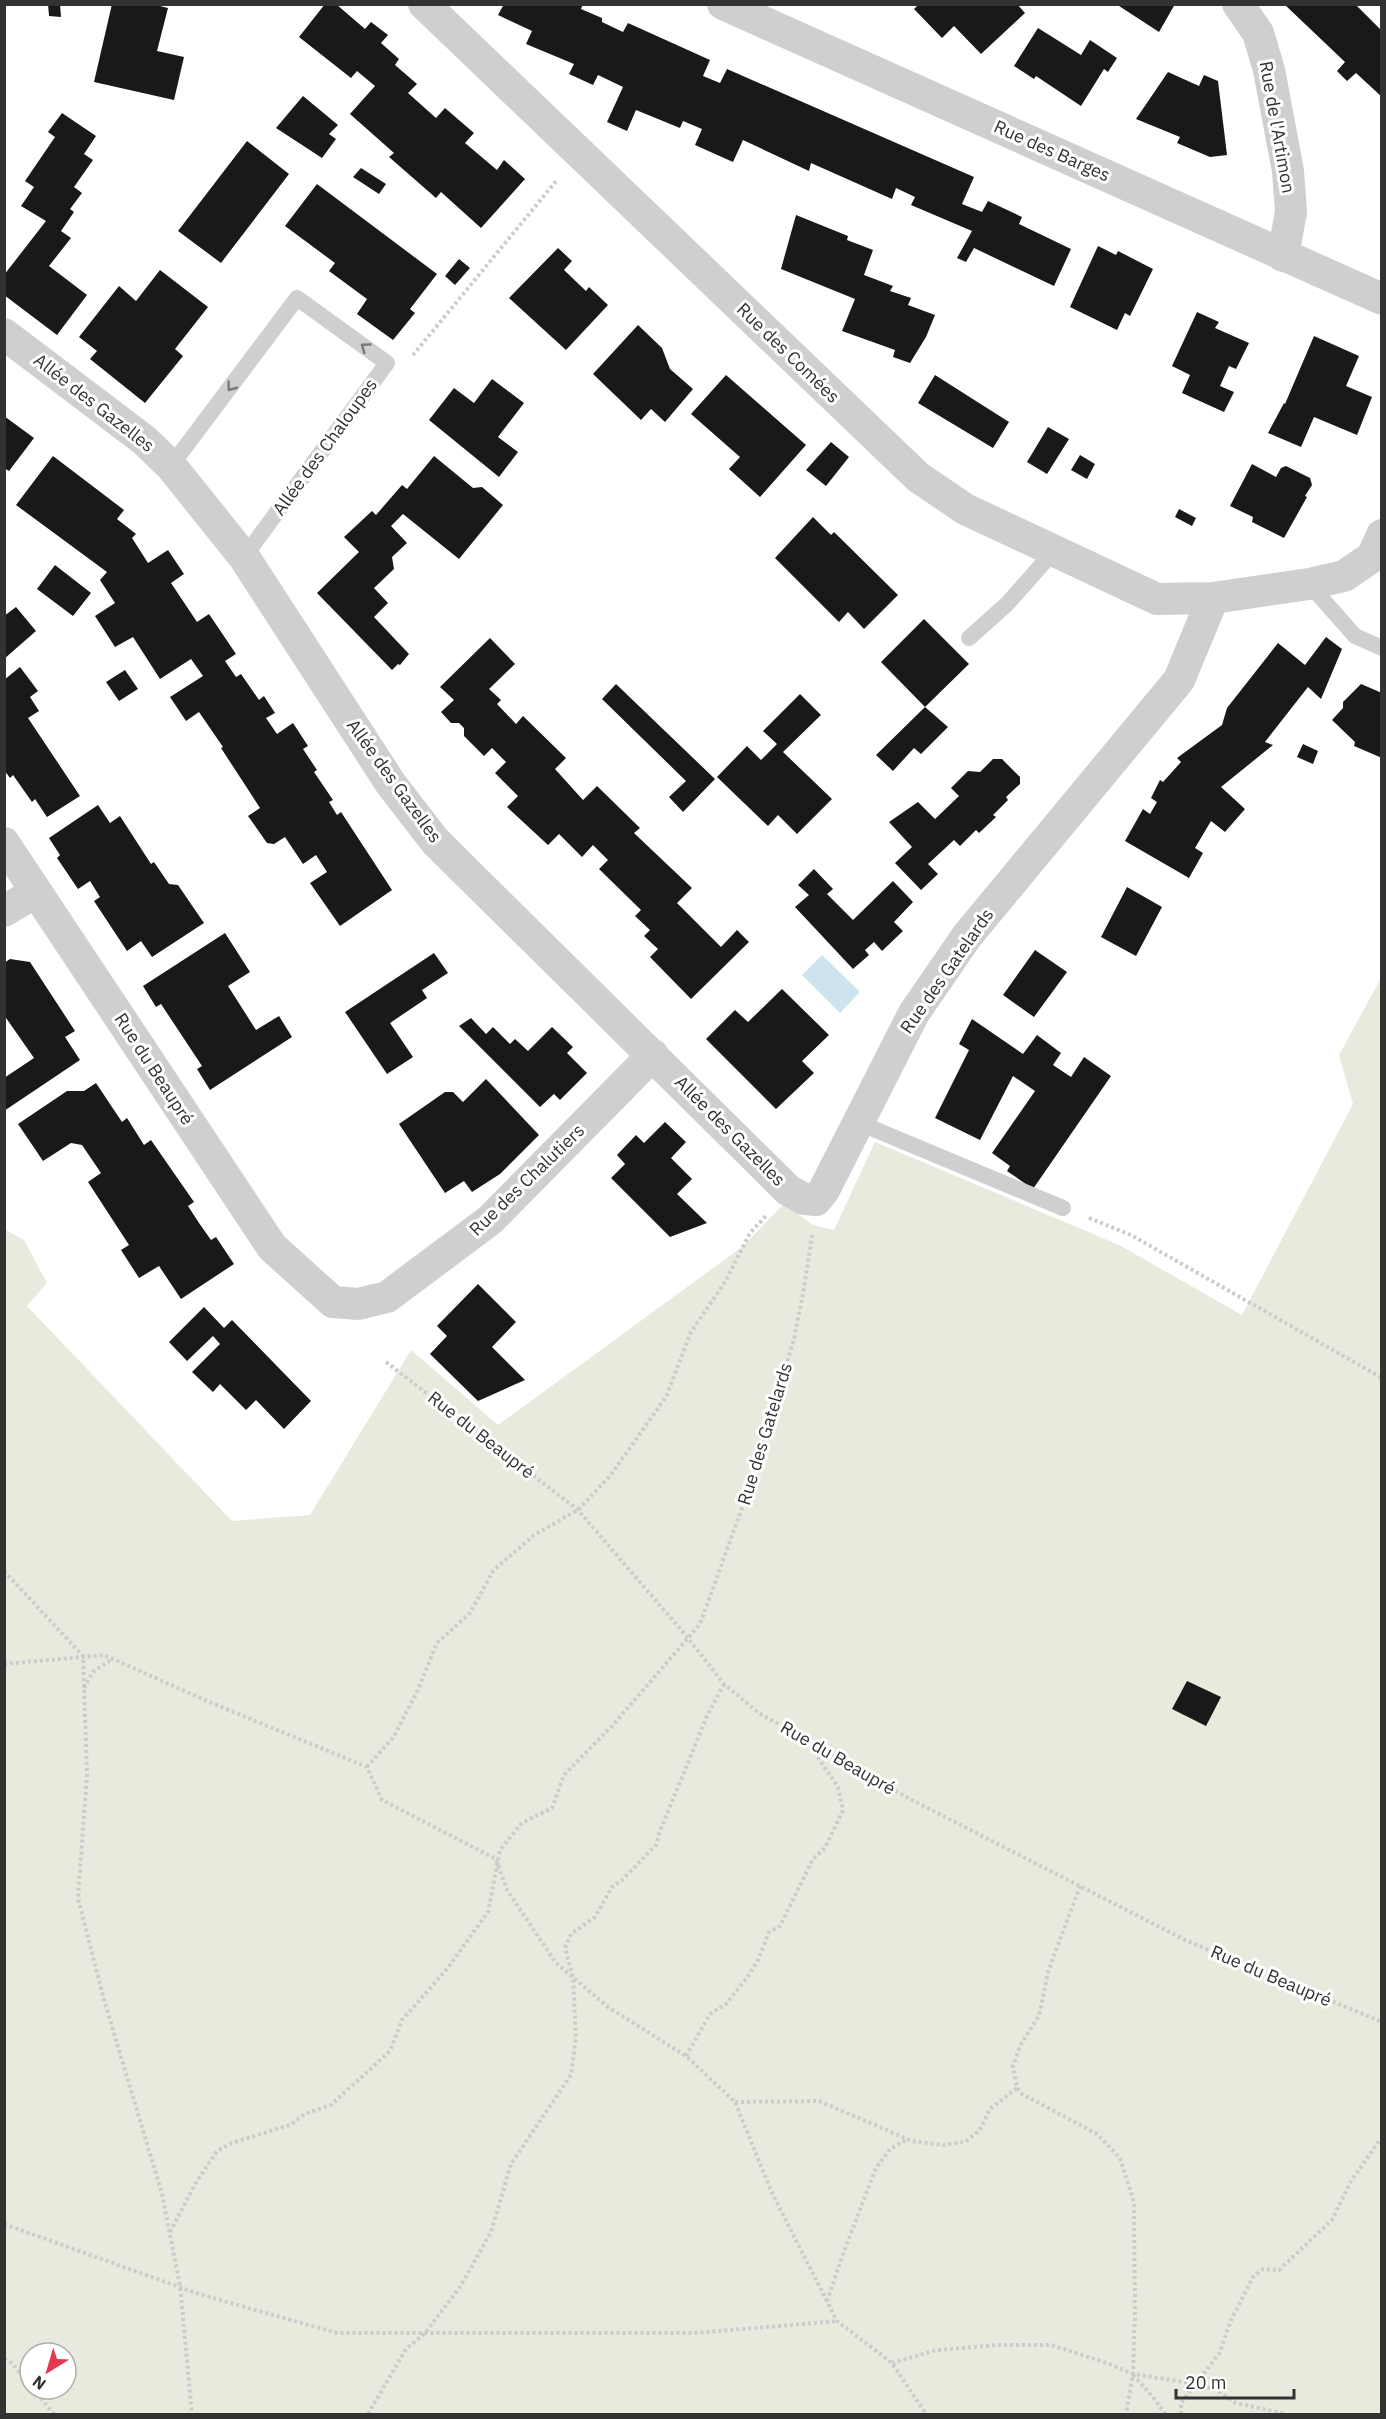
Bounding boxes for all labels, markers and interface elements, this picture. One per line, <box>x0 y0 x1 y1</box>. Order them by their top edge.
street label: Rue de l'Artimon <box>1255 59 1300 195</box>
street label: Rue des Barges <box>991 115 1114 186</box>
street label: Rue des Comées <box>732 298 845 408</box>
one-way arrow <box>361 343 372 354</box>
street label: Allée des Gazelles <box>29 348 159 457</box>
street label: Allée des Chaloupes <box>267 374 382 520</box>
one-way arrow <box>227 381 238 392</box>
street label: Allée des Gazelles <box>342 714 447 847</box>
street label: Rue des Gatelards <box>895 904 998 1038</box>
street label: Rue du Beaupré <box>110 1008 199 1129</box>
street label: Allée des Gazelles <box>670 1070 791 1191</box>
street label: Rue des Chalutiers <box>464 1119 589 1241</box>
street label: Rue des Gatelards <box>732 1360 797 1508</box>
street label: Rue du Beaupré <box>423 1386 539 1483</box>
street label: Rue du Beaupré <box>777 1715 900 1800</box>
street label: Rue du Beaupré <box>1207 1940 1335 2011</box>
north arrow <box>18 2341 78 2401</box>
scale bar <box>1176 2362 1294 2400</box>
text: 20 m <box>1185 2371 1227 2394</box>
text: N <box>28 2372 50 2394</box>

